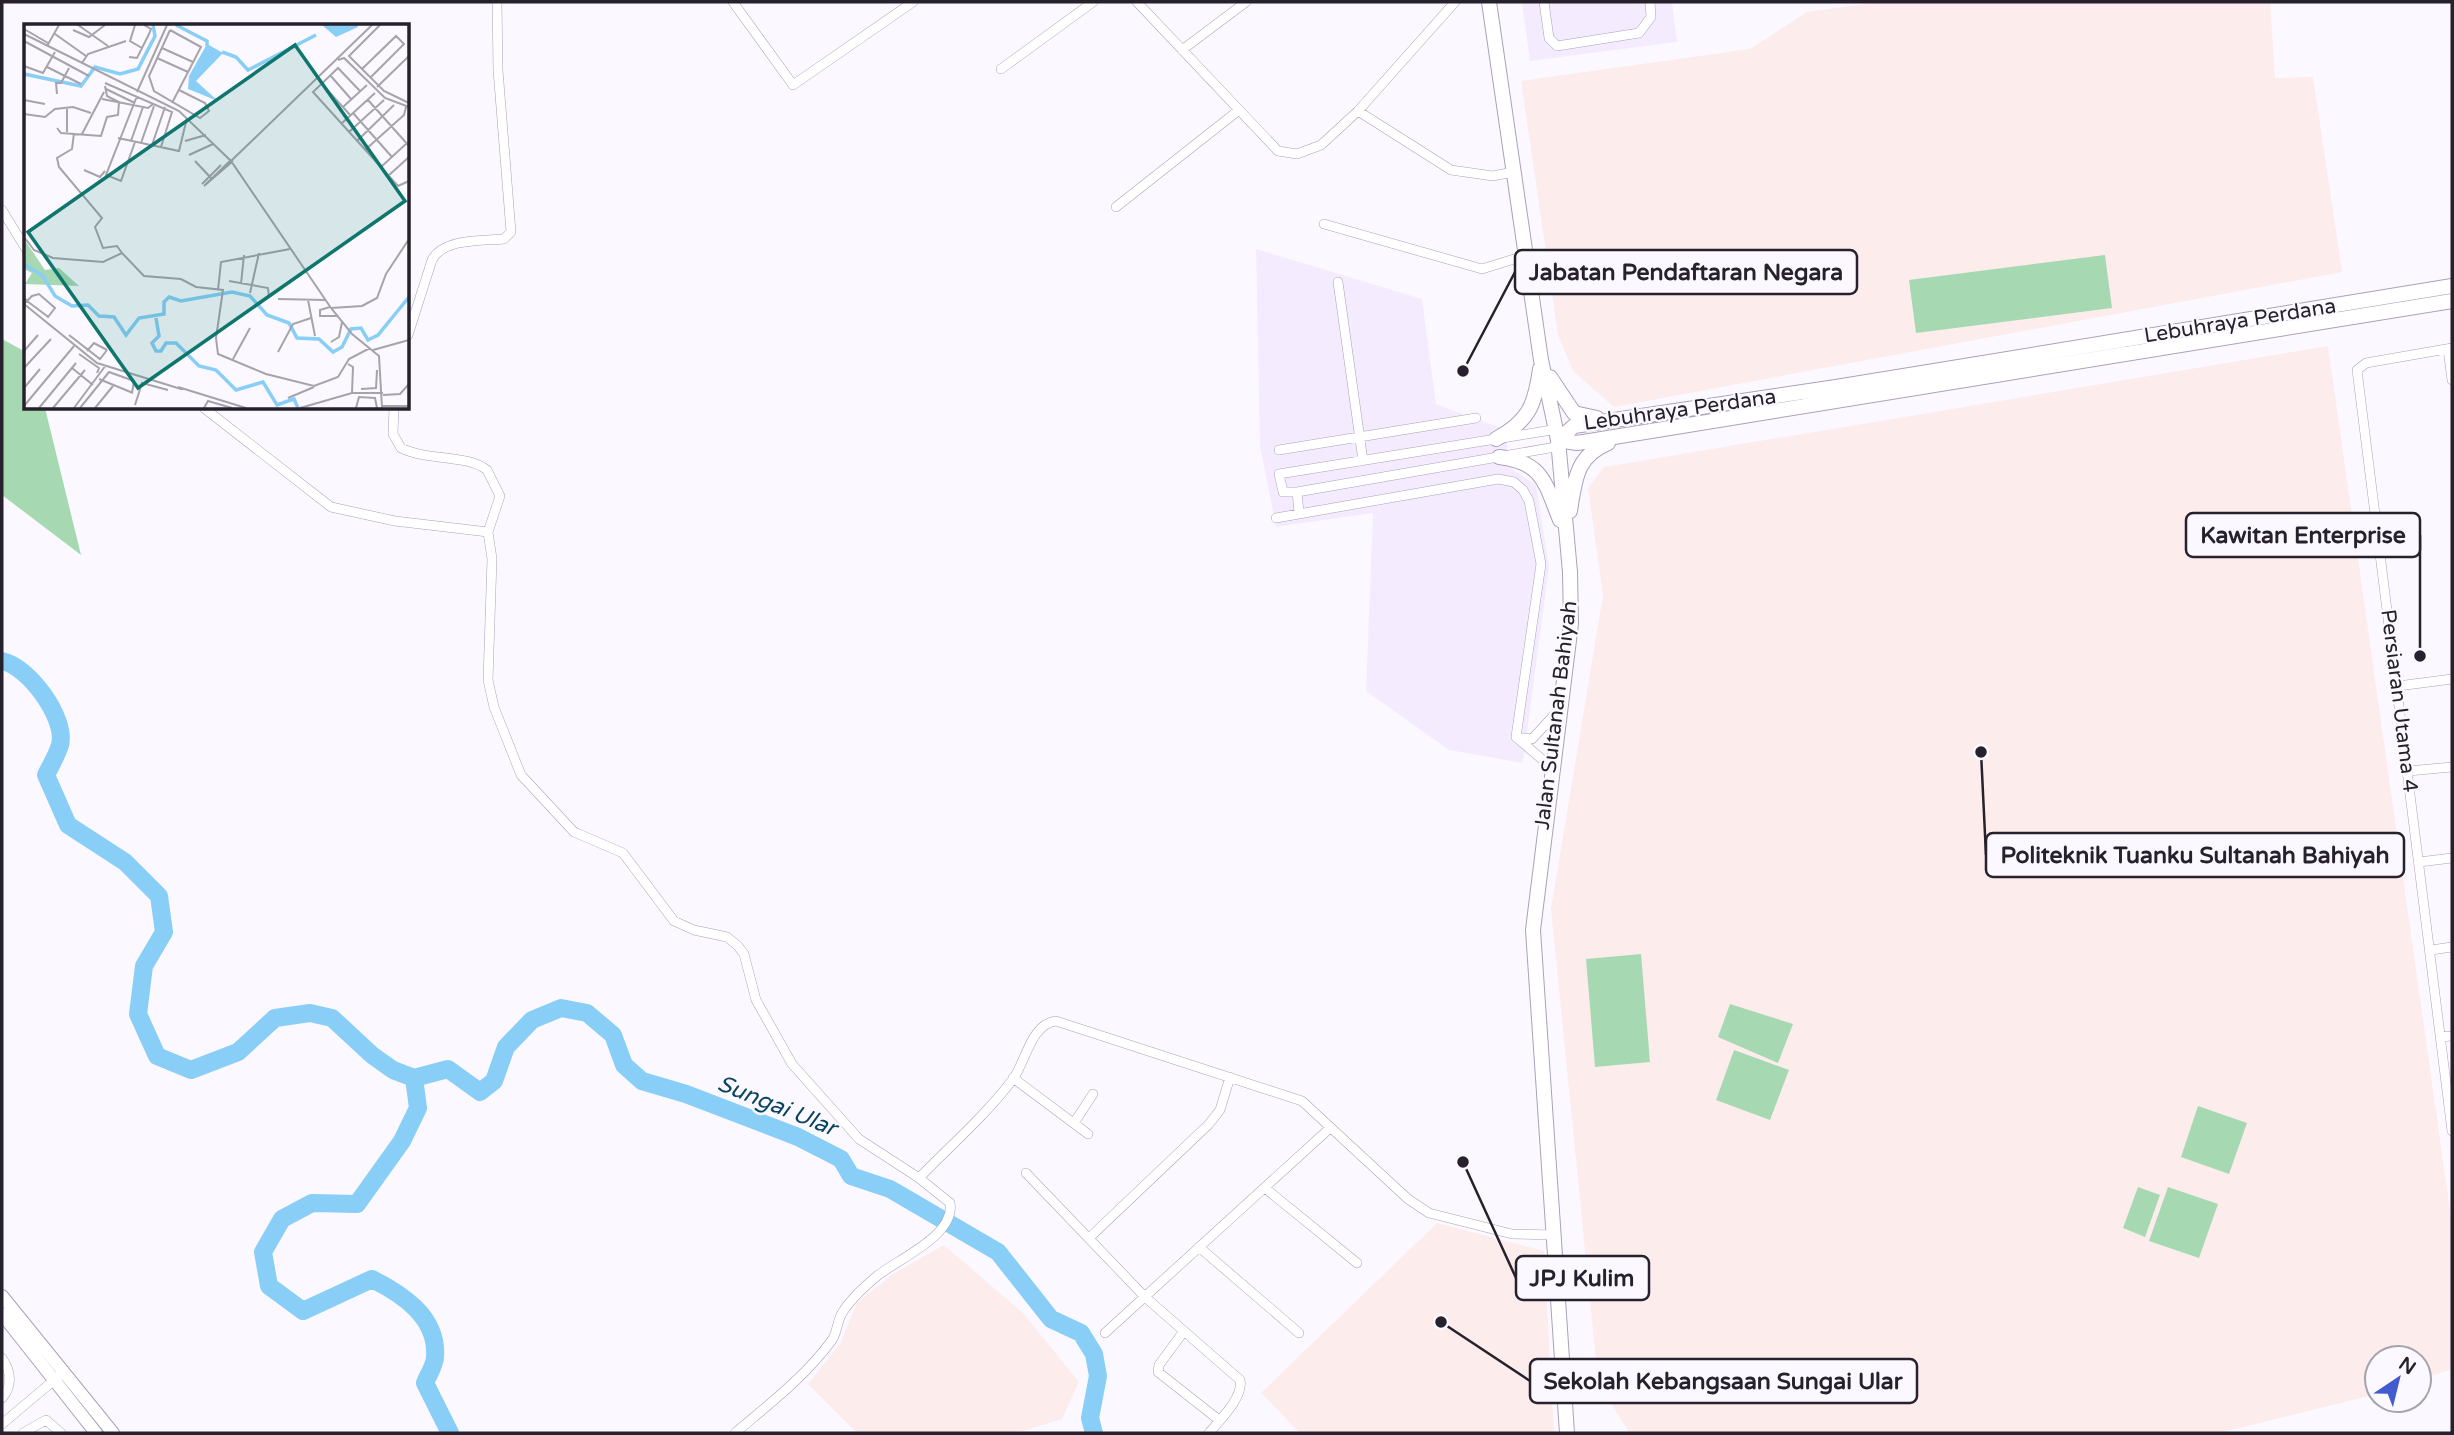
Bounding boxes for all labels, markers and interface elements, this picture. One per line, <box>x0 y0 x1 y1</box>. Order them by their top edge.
inset map <box>24 24 410 410</box>
callout: Jabatan Pendaftaran Negara <box>1515 250 1857 294</box>
text: Jabatan Pendaftaran Negara <box>1528 259 1843 287</box>
street label: Lebuhraya Perdana <box>2142 293 2338 349</box>
street label: Lebuhraya Perdana <box>1582 384 1778 436</box>
callout: Kawitan Enterprise <box>2186 513 2420 557</box>
text: Kawitan Enterprise <box>2200 522 2406 550</box>
street label: Jalan Sultanah Bahiyah <box>1530 599 1582 831</box>
street label: Persiaran Utama 4 <box>2375 608 2423 794</box>
callout: Politeknik Tuanku Sultanah Bahiyah <box>1986 833 2404 877</box>
text: Politeknik Tuanku Sultanah Bahiyah <box>2000 842 2390 870</box>
water label: Sungai Ular <box>713 1069 843 1144</box>
callout: JPJ Kulim <box>1516 1256 1649 1300</box>
text: JPJ Kulim <box>1529 1265 1634 1293</box>
north arrow <box>2363 1344 2433 1414</box>
text: N <box>2395 1353 2420 1379</box>
callout: Sekolah Kebangsaan Sungai Ular <box>1530 1359 1917 1403</box>
text: Sekolah Kebangsaan Sungai Ular <box>1543 1368 1904 1396</box>

